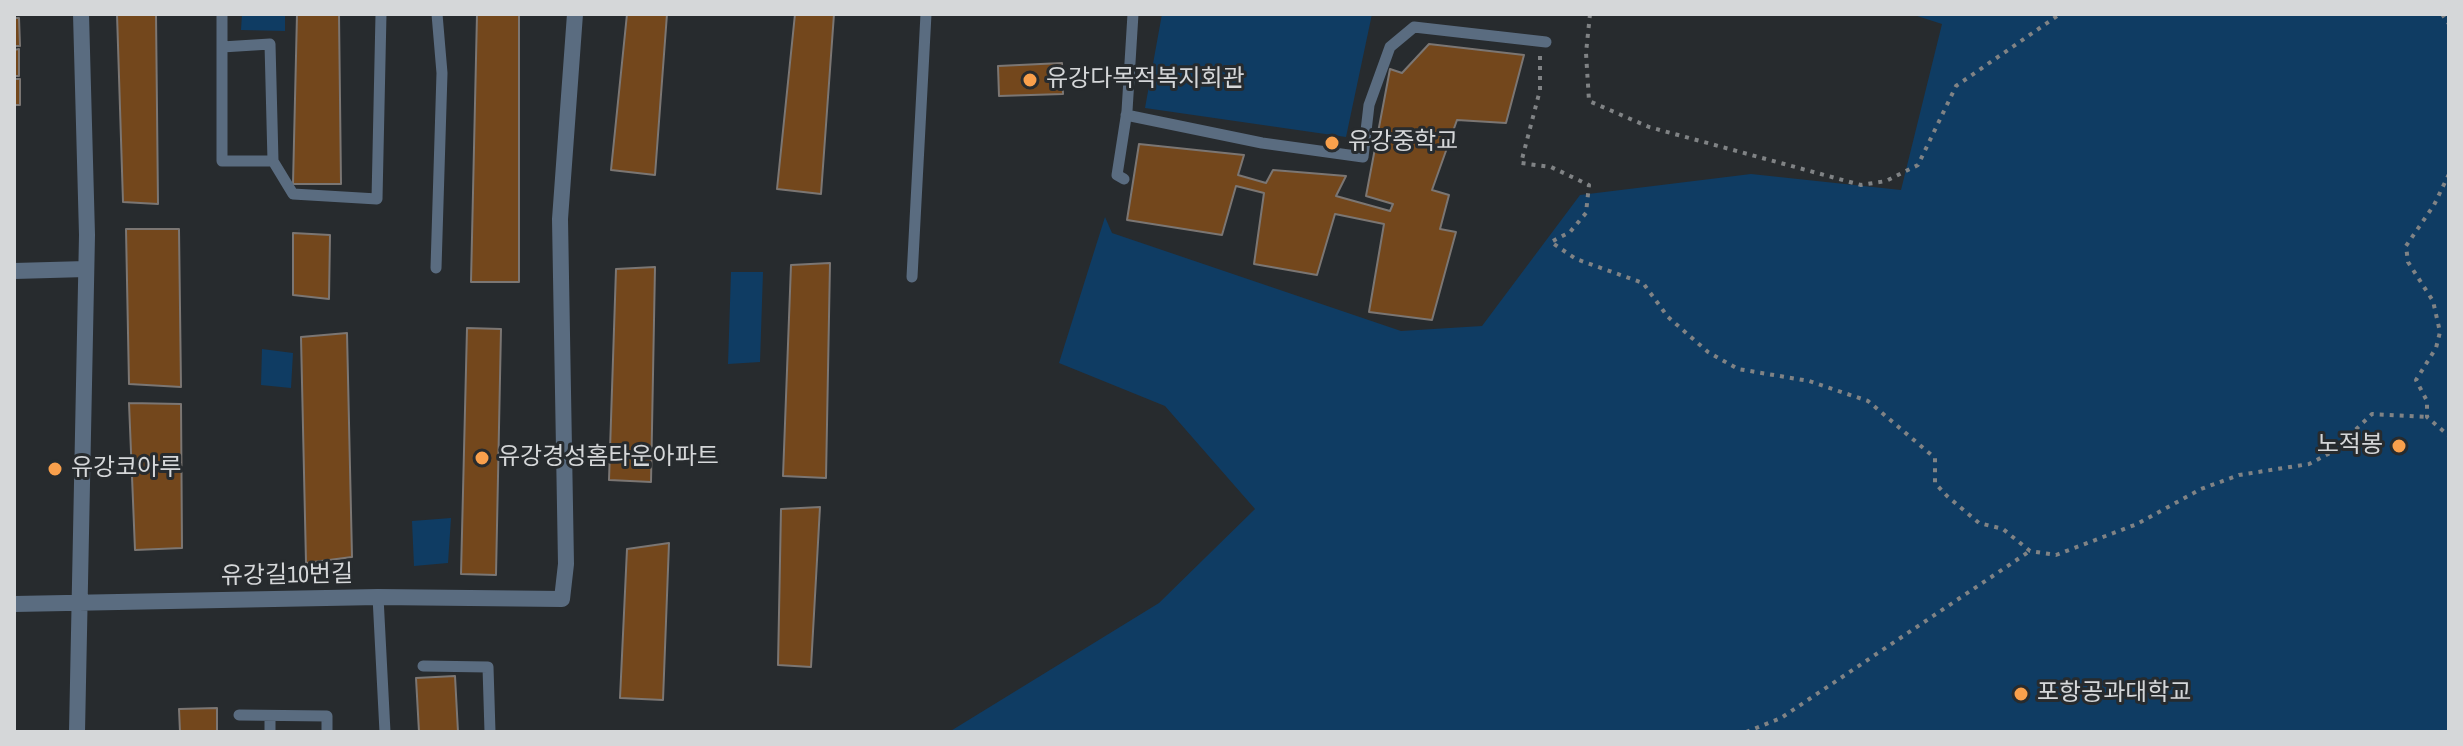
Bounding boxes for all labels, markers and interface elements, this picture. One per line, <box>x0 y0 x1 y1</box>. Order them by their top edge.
place label: 유강다목적복지회관 <box>1046 66 1245 94</box>
marker: 유강다목적복지회관 <box>1021 71 1039 89</box>
place label: 유강중학교 <box>1348 129 1458 157</box>
marker: 유강중학교 <box>1323 134 1341 152</box>
place label: 노적봉 <box>2317 432 2383 460</box>
marker: 노적봉 <box>2390 437 2408 455</box>
place label: 유강경성홈타운아파트 <box>498 444 719 472</box>
marker: 유강경성홈타운아파트 <box>473 449 491 467</box>
place label: 유강코아루 <box>71 455 181 483</box>
marker: 유강코아루 <box>46 460 64 478</box>
street label: 유강길10번길 <box>221 560 353 592</box>
place label: 포항공과대학교 <box>2037 680 2192 708</box>
marker: 포항공과대학교 <box>2012 685 2030 703</box>

